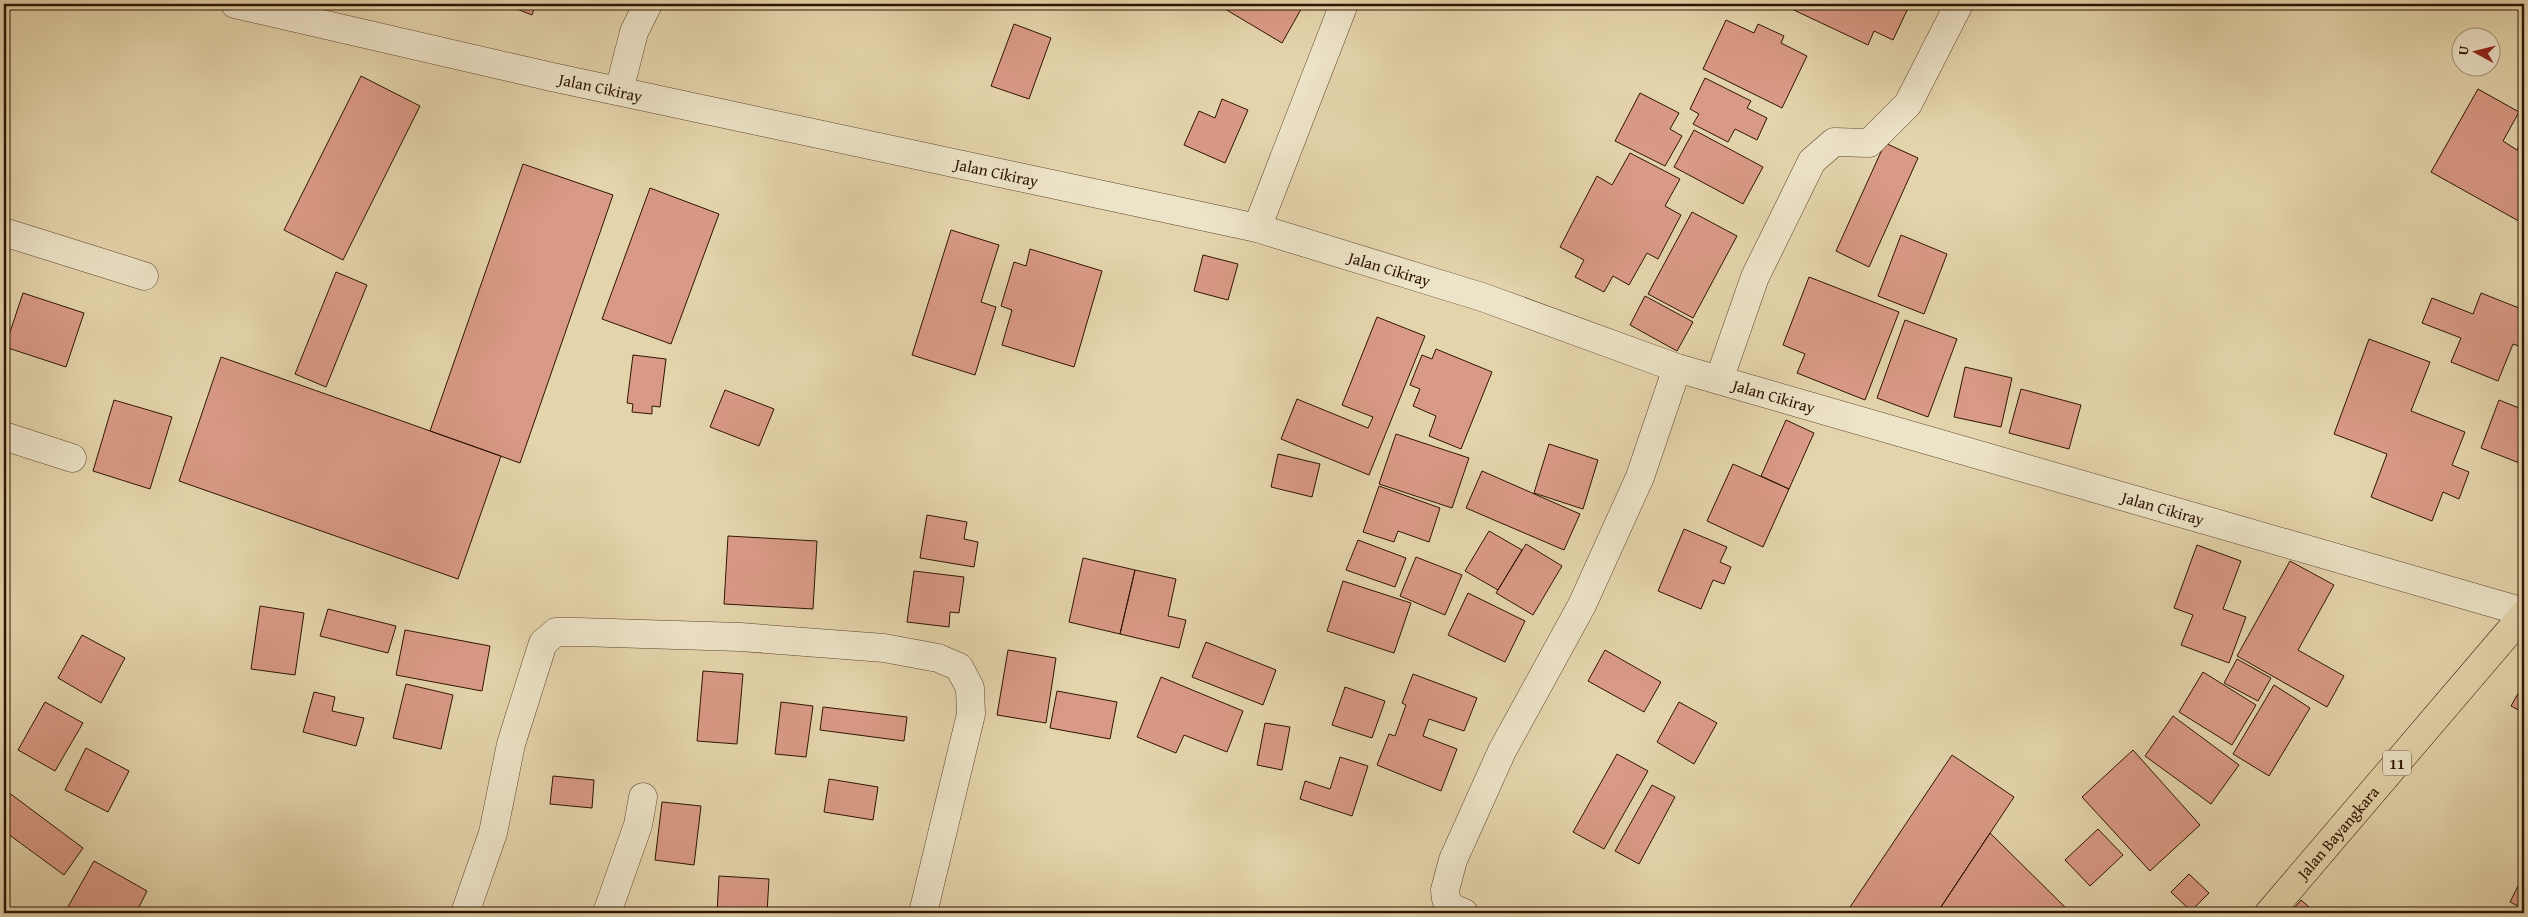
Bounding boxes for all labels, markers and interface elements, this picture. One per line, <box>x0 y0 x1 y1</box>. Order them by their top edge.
north arrow <box>2450 28 2500 78</box>
text: U <box>2453 44 2474 56</box>
street label: Jalan Cikiray <box>555 66 645 108</box>
street label: Jalan Cikiray <box>951 151 1041 193</box>
street label: Jalan Cikiray <box>1344 244 1434 293</box>
street label: Jalan Cikiray <box>1728 372 1818 419</box>
street label: Jalan Cikiray <box>2117 484 2207 531</box>
road number: 11 <box>2383 750 2411 776</box>
street label: Jalan Bayangkara <box>2290 780 2385 886</box>

